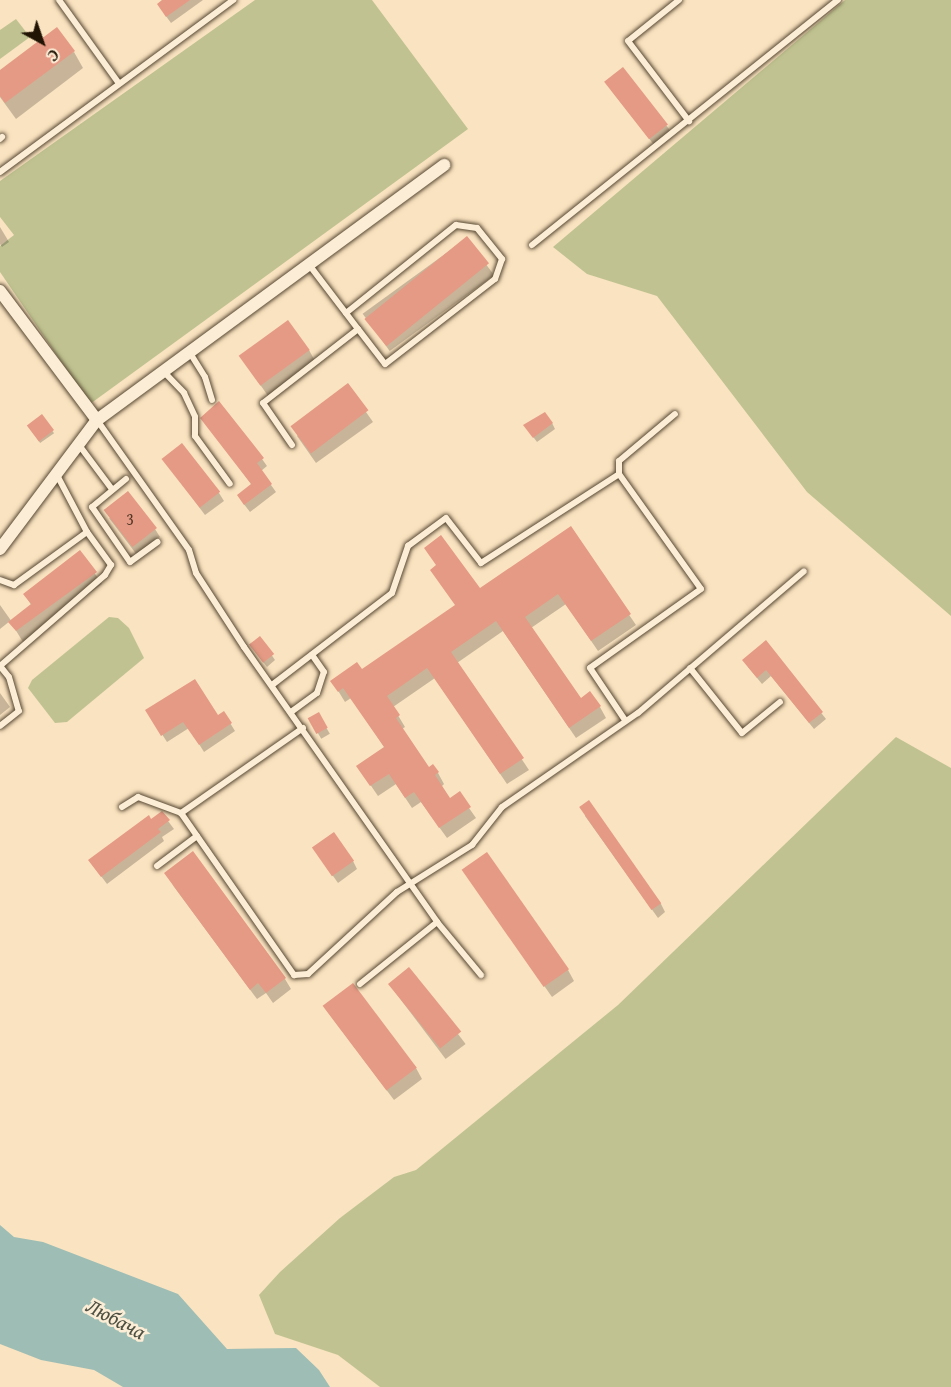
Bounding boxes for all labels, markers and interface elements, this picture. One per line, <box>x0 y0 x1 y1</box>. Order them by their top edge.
north arrow <box>12 12 72 72</box>
text: С <box>42 44 65 68</box>
house number: 3 <box>126 509 134 529</box>
water label: Любача <box>82 1293 150 1345</box>

